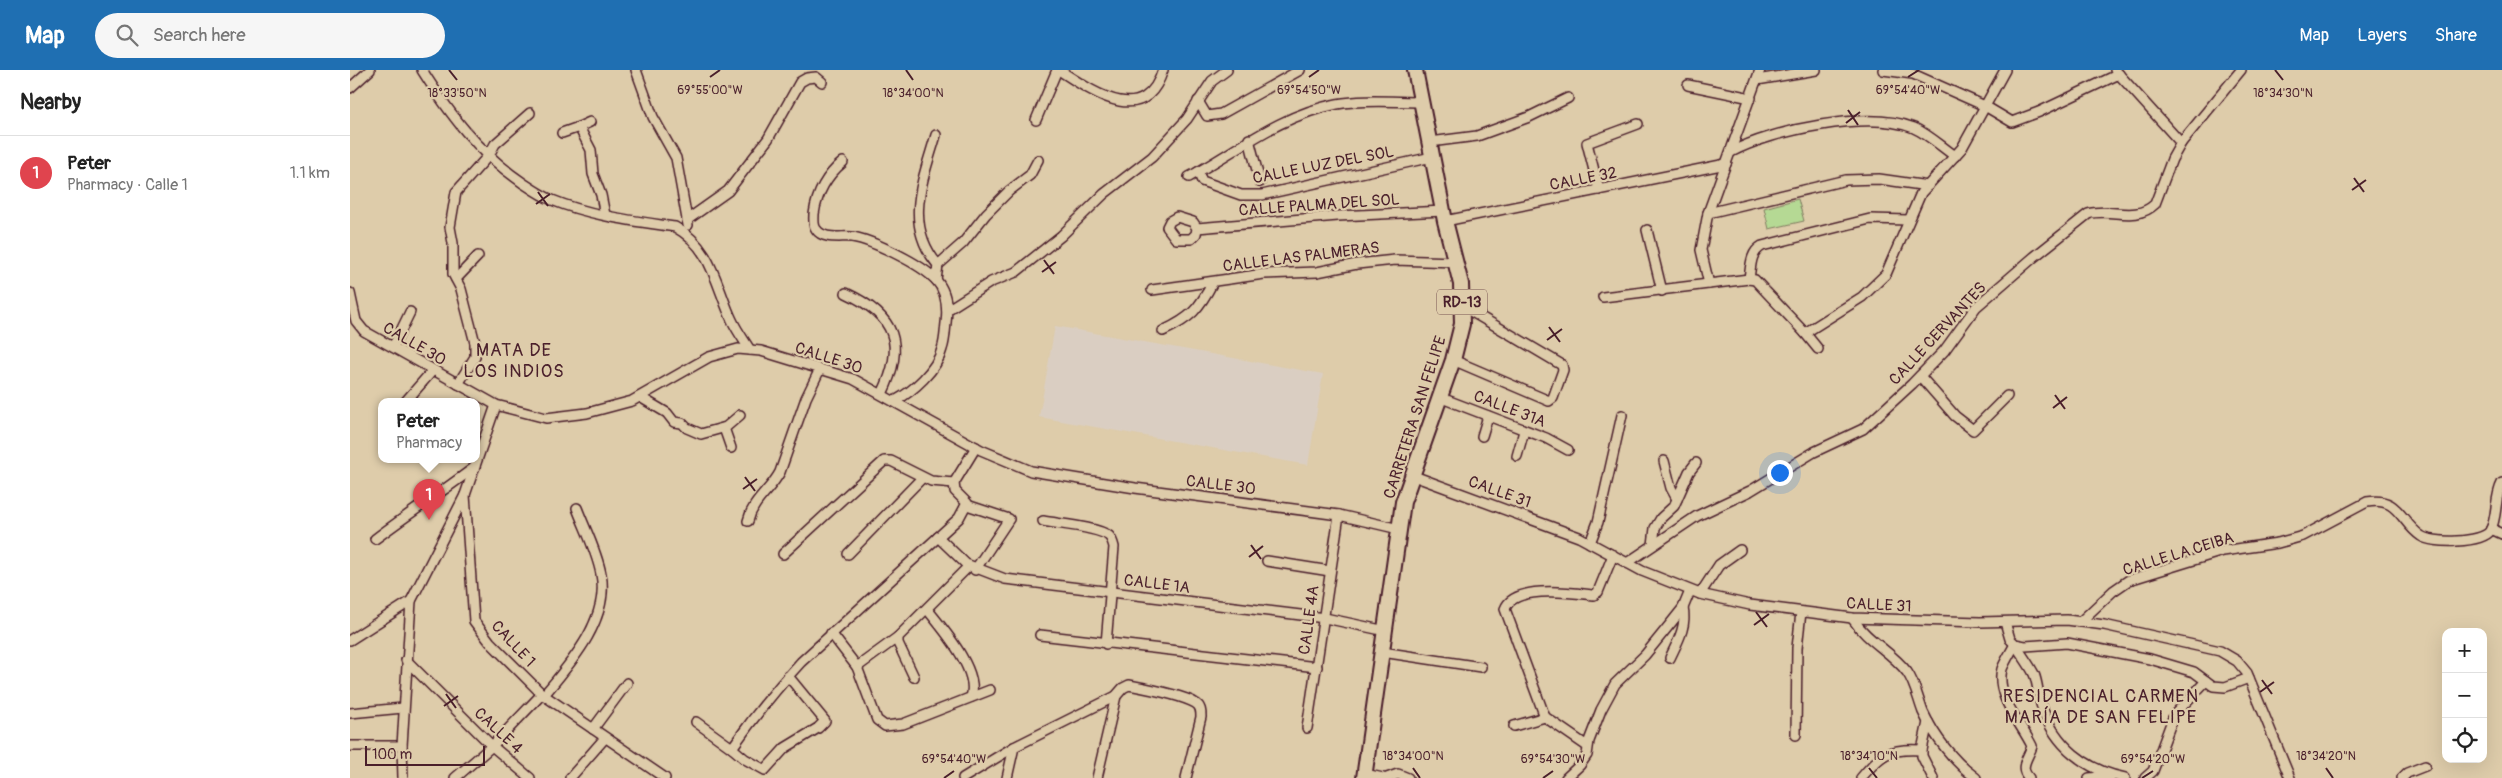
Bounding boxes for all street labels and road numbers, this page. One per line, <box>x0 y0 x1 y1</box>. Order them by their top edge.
street label: CALLE LUZ DEL SOL <box>1251 141 1396 188</box>
street label: CALLE 32 <box>1548 163 1619 195</box>
street label: CALLE PALMA DEL SOL <box>1238 189 1400 221</box>
street label: CALLE LAS PALMERAS <box>1222 237 1381 277</box>
street label: CALLE CERVANTES <box>1885 278 1991 389</box>
road number: RD-13 <box>1437 290 1487 314</box>
street label: CALLE 30 <box>379 318 450 370</box>
street label: CARRETERA SAN FELIPE <box>1379 333 1451 501</box>
street label: CALLE 30 <box>792 338 865 378</box>
street label: CALLE 31A <box>1471 386 1549 432</box>
street label: CALLE 30 <box>1185 471 1257 499</box>
street label: CALLE 31 <box>1466 471 1534 513</box>
street label: CALLE LA CEIBA <box>2120 528 2236 580</box>
street label: CALLE 1A <box>1123 570 1191 598</box>
street label: CALLE 4A <box>1294 584 1324 656</box>
street label: CALLE 31 <box>1846 593 1912 617</box>
street label: CALLE 1 <box>487 616 540 671</box>
street label: CALLE 4 <box>470 703 527 758</box>

